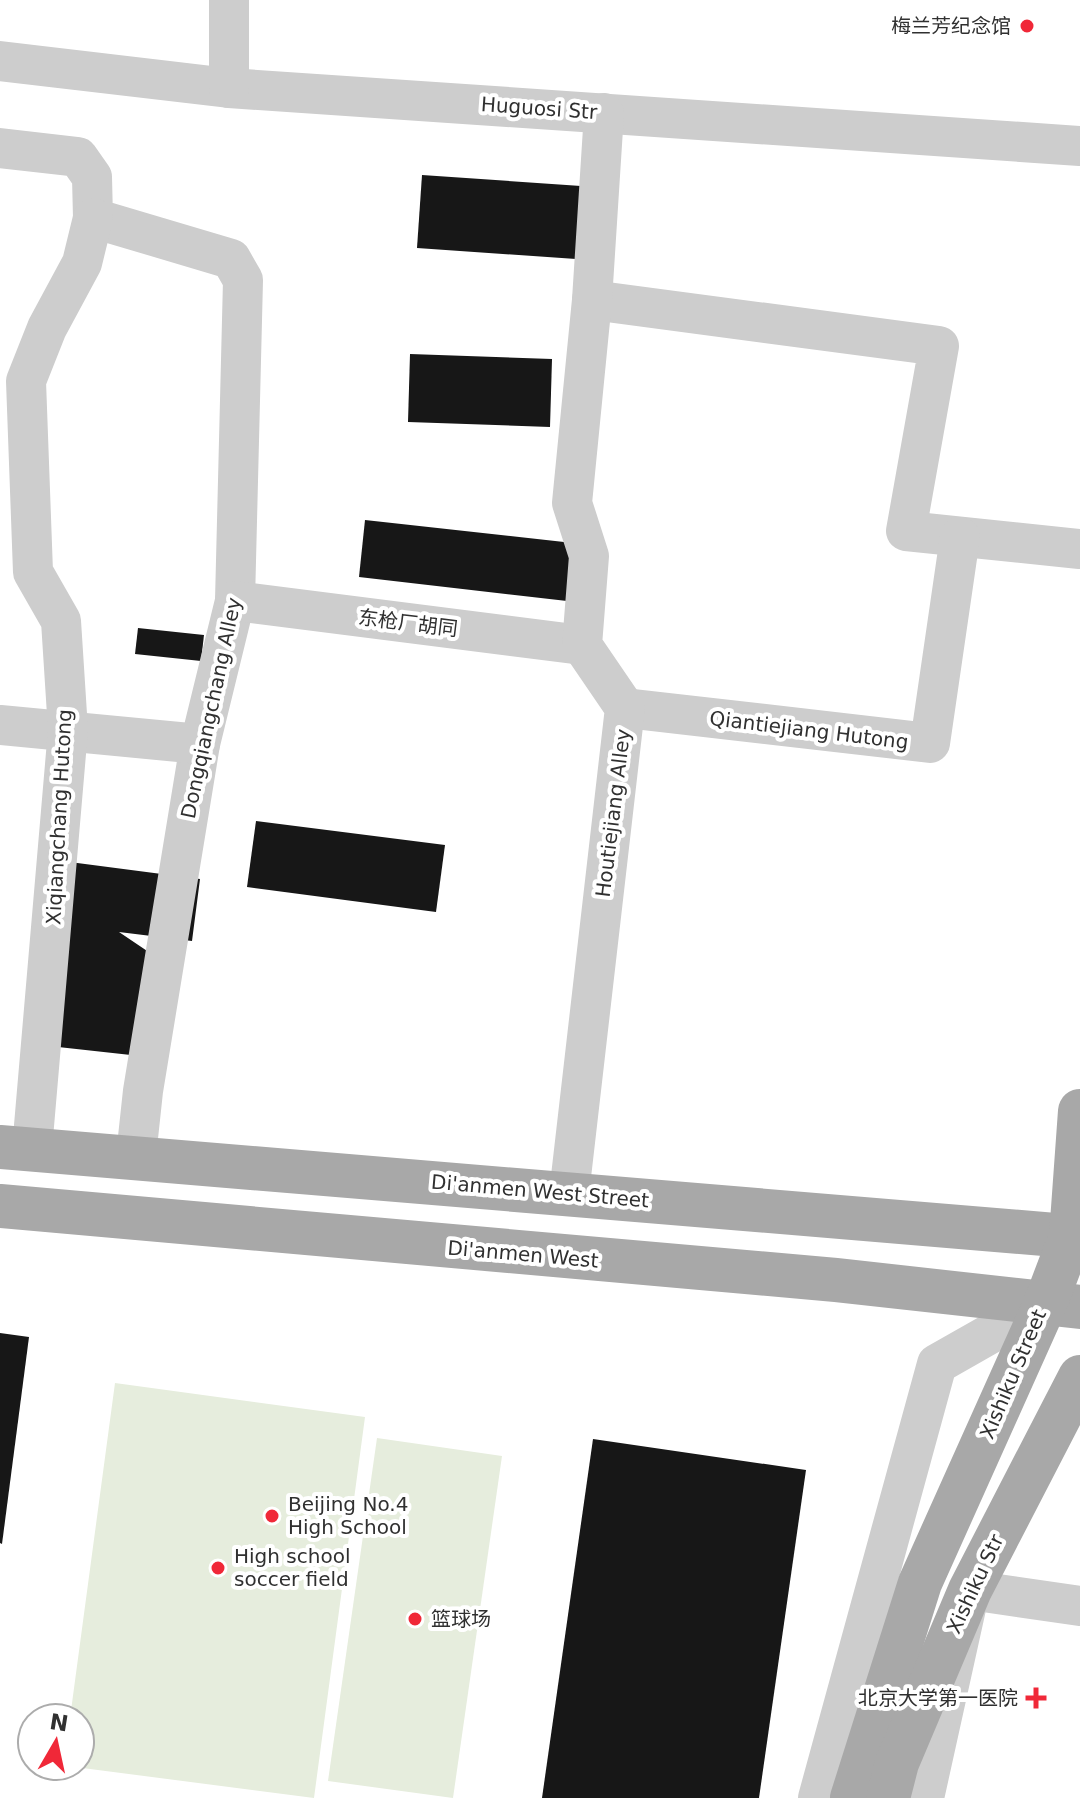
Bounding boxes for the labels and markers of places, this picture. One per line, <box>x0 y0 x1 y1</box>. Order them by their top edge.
place label: 梅兰芳纪念馆 <box>891 14 1011 38</box>
marker: 梅兰芳纪念馆 <box>1018 17 1036 35</box>
place label: Beijing No.4 High School <box>288 1492 408 1539</box>
marker: Beijing No.4 High School <box>263 1507 281 1525</box>
place label: High school soccer field <box>234 1544 350 1591</box>
marker: High school soccer field <box>209 1559 227 1577</box>
place label: 篮球场 <box>431 1607 491 1631</box>
marker: 篮球场 <box>406 1610 424 1628</box>
place label: 北京大学第一医院 <box>858 1686 1018 1710</box>
marker: 北京大学第一医院 <box>1025 1687 1047 1709</box>

